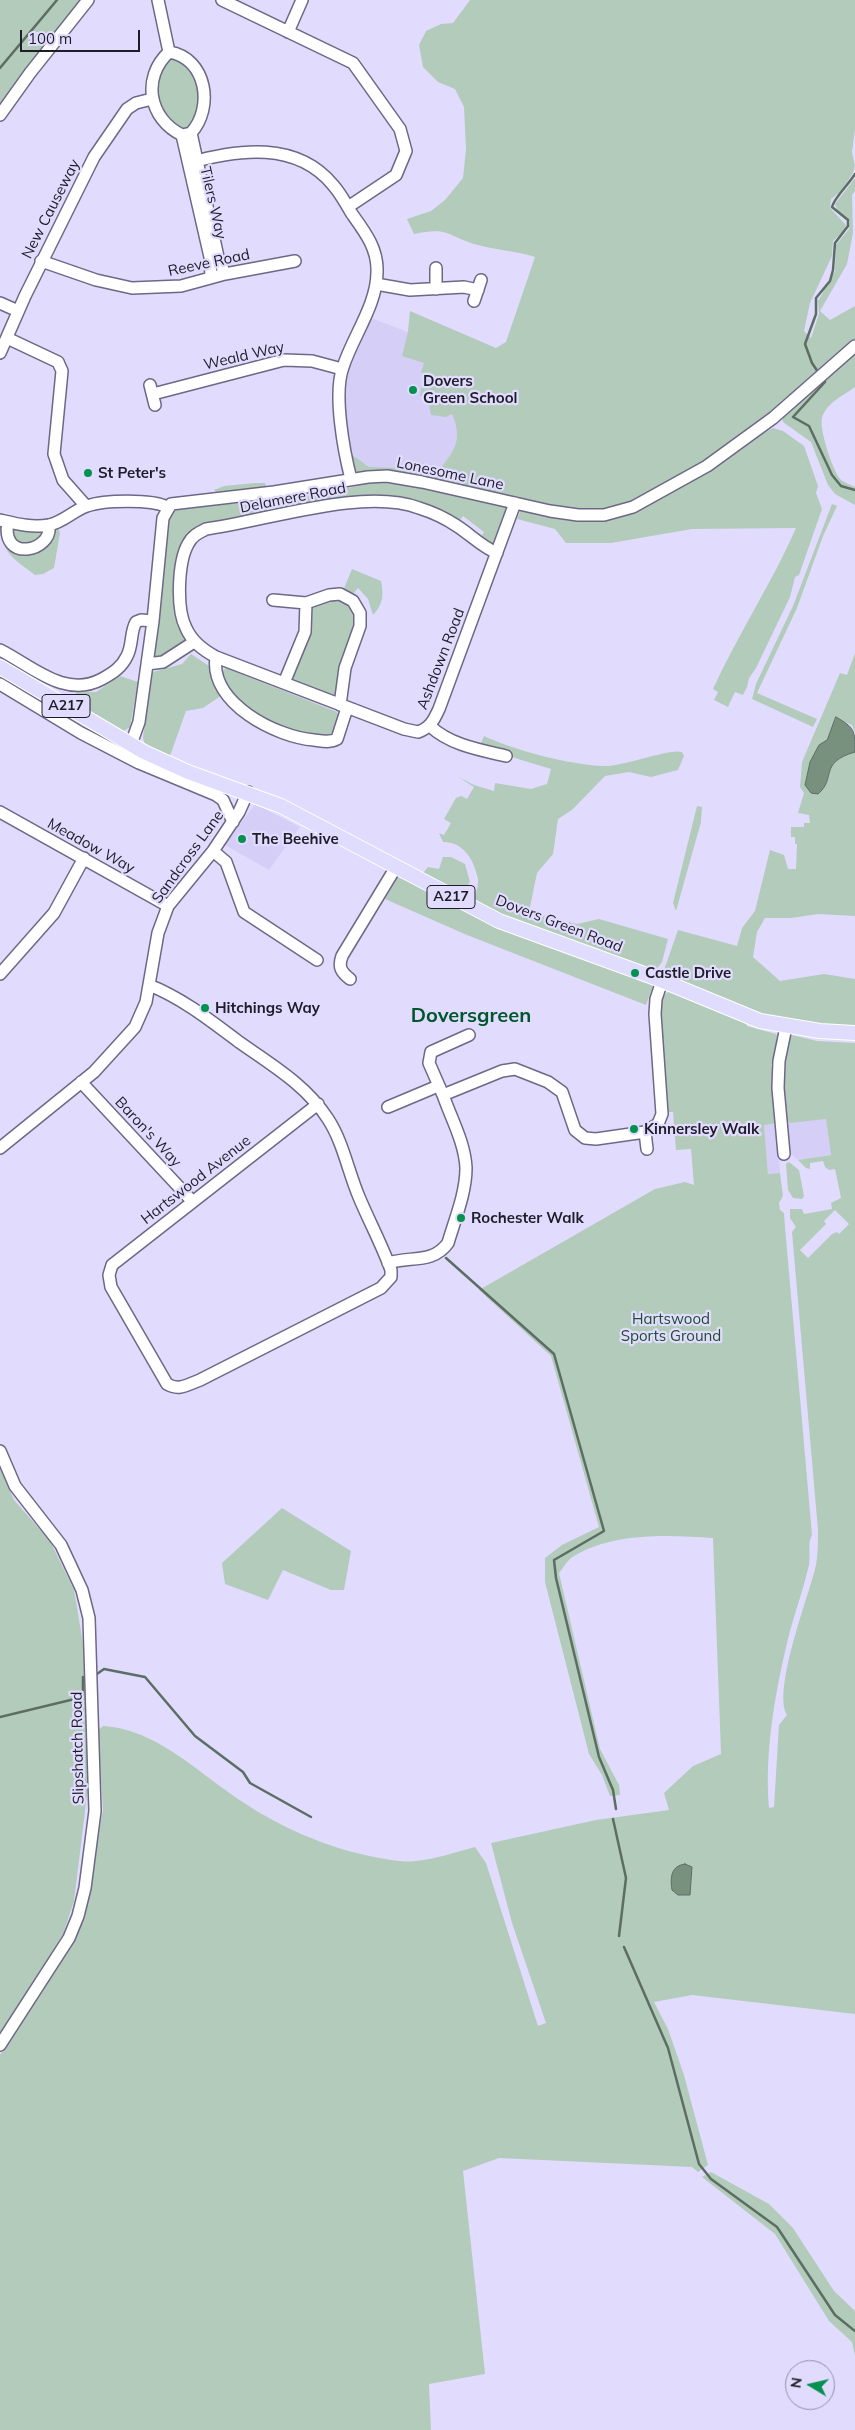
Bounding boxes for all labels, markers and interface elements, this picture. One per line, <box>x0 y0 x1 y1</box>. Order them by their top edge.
scale bar <box>22 20 142 52</box>
text: 100 m <box>28 29 72 48</box>
street label: New Causeway <box>18 156 84 262</box>
street label: Tilers Way <box>196 165 230 241</box>
street label: Reeve Road <box>166 246 252 280</box>
street label: Weald Way <box>202 338 286 374</box>
place label: Dovers Green School <box>423 372 517 407</box>
marker: Dovers Green School <box>407 384 419 396</box>
street label: Lonesome Lane <box>395 454 505 494</box>
place label: St Peter's <box>98 464 166 482</box>
marker: St Peter's <box>82 467 94 479</box>
street label: Delamere Road <box>239 479 347 517</box>
street label: Ashdown Road <box>413 606 469 712</box>
road number: A217 <box>42 694 90 718</box>
street label: Sandcross Lane <box>148 807 228 907</box>
street label: Meadow Way <box>44 815 138 877</box>
place label: The Beehive <box>252 830 339 848</box>
marker: The Beehive <box>236 833 248 845</box>
road number: A217 <box>427 886 475 909</box>
street label: Dovers Green Road <box>493 891 625 957</box>
place label: Castle Drive <box>645 964 731 982</box>
marker: Castle Drive <box>629 967 641 979</box>
place label: Hitchings Way <box>215 999 320 1017</box>
marker: Hitchings Way <box>199 1002 211 1014</box>
district label: Doversgreen <box>411 1004 531 1028</box>
street label: Baron's Way <box>111 1093 185 1171</box>
place label: Kinnersley Walk <box>644 1120 759 1138</box>
marker: Kinnersley Walk <box>628 1123 640 1135</box>
street label: Hartswood Avenue <box>138 1132 254 1228</box>
place label: Rochester Walk <box>471 1209 584 1227</box>
marker: Rochester Walk <box>455 1212 467 1224</box>
park label: Hartswood Sports Ground <box>621 1310 721 1345</box>
street label: Slipshatch Road <box>68 1691 88 1805</box>
north arrow <box>785 2360 835 2410</box>
text: N <box>786 2376 806 2389</box>

